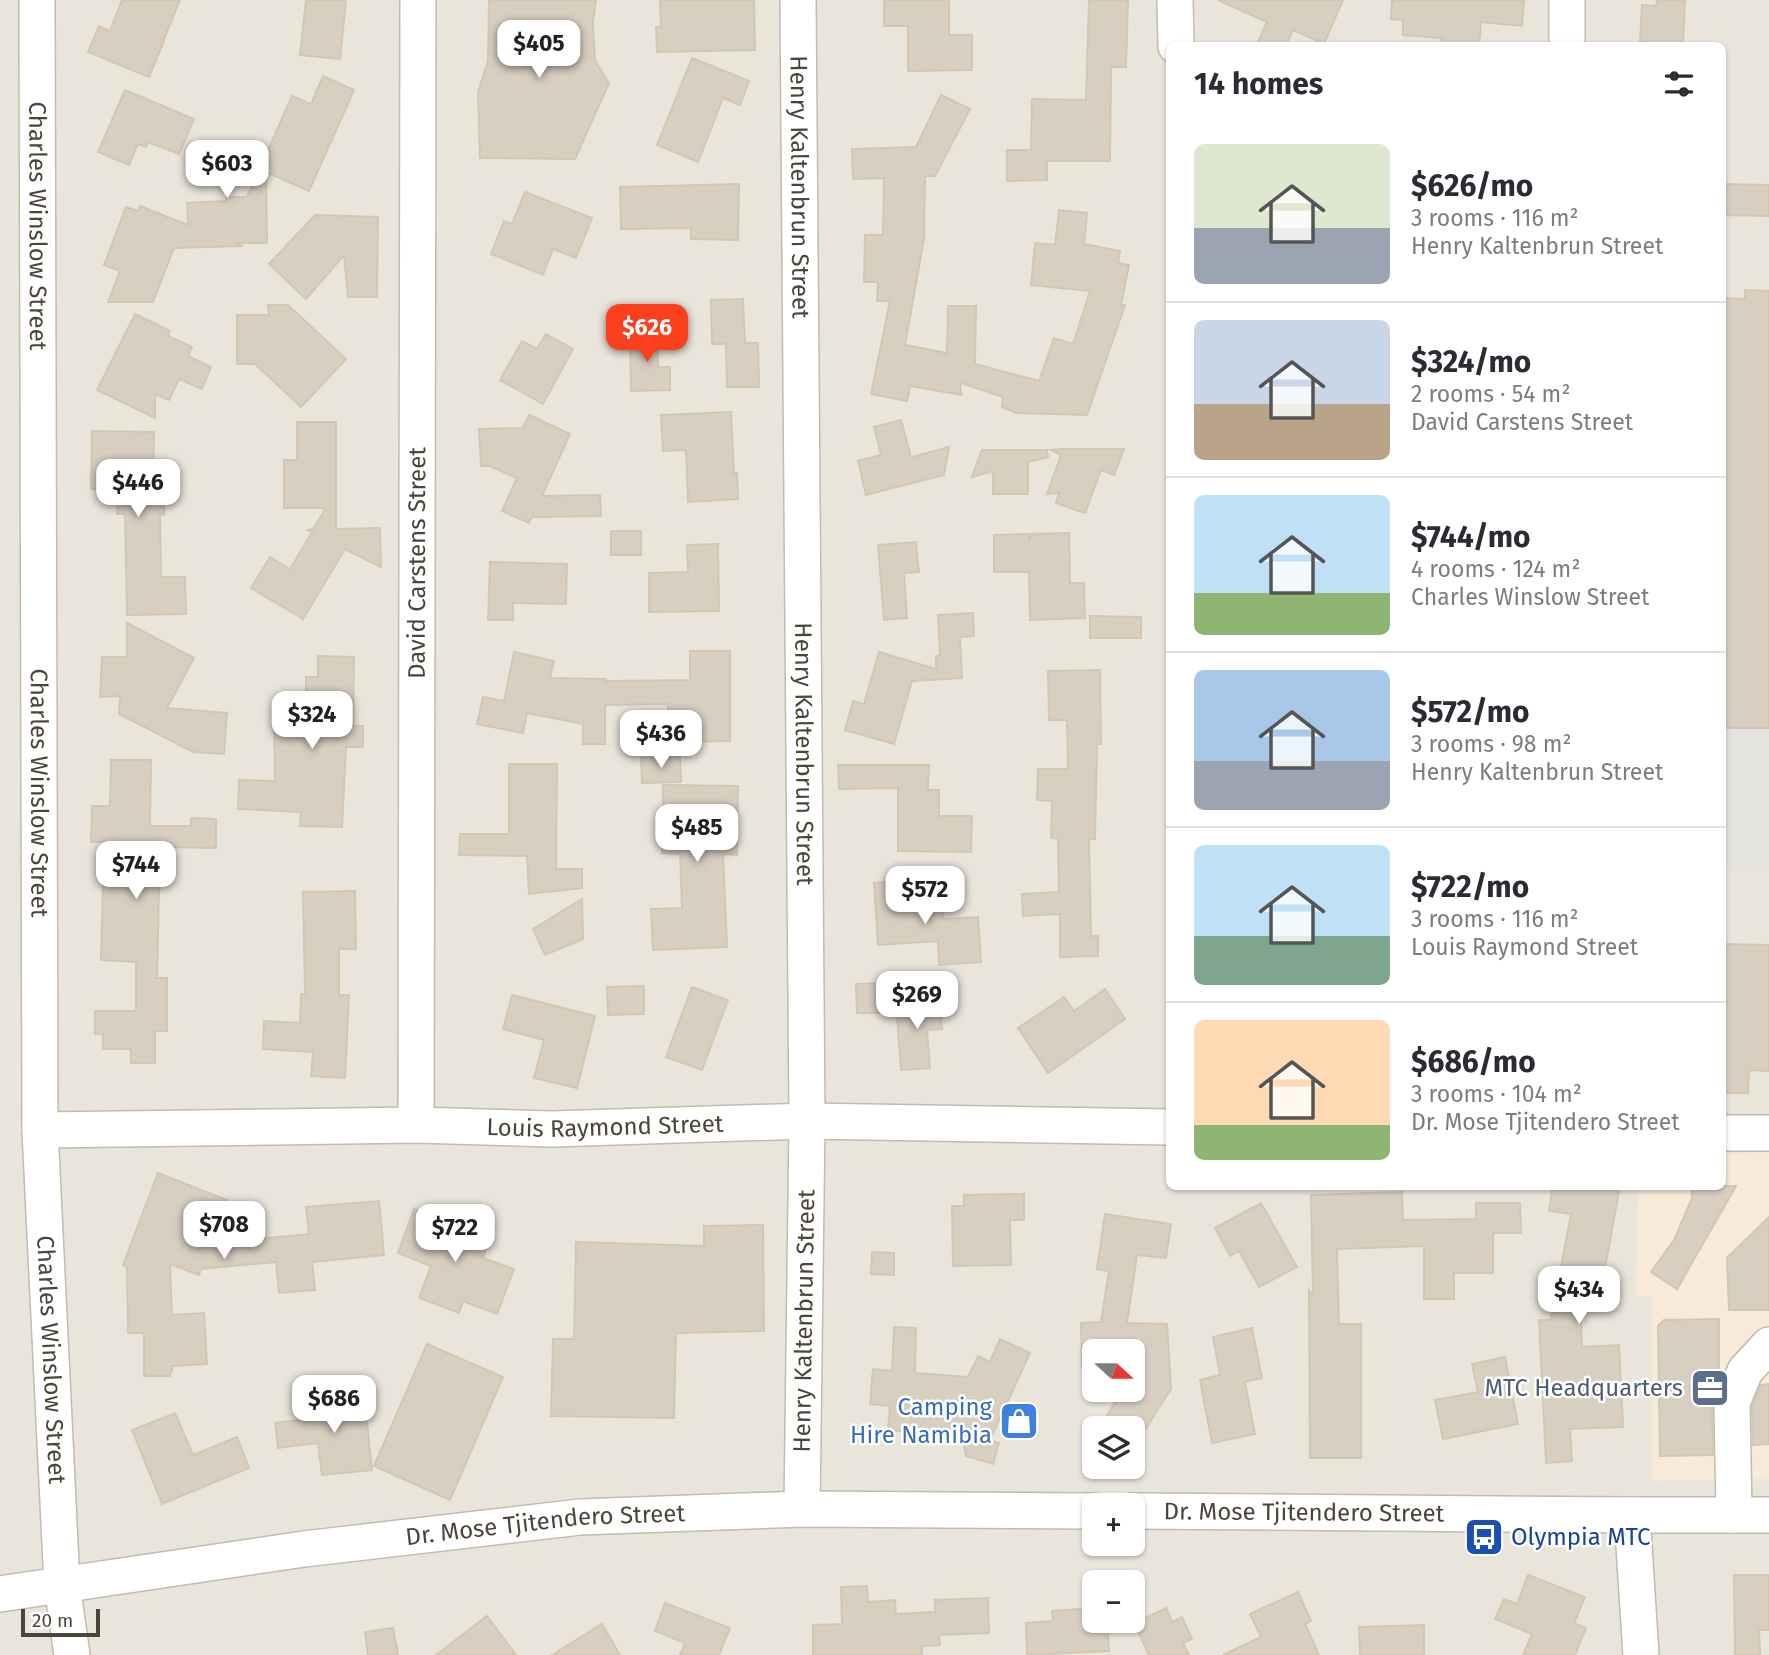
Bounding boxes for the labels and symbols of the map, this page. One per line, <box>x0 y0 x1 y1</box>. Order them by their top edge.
pin: $405 <box>498 20 580 80</box>
street label: Henry Kaltenbrun Street <box>784 55 815 319</box>
street label: Charles Winslow Street <box>23 102 52 351</box>
pin: $603 <box>186 140 268 200</box>
pin: $626 <box>606 304 688 364</box>
street label: David Carstens Street <box>403 447 431 679</box>
pin: $446 <box>97 460 179 519</box>
street label: Henry Kaltenbrun Street <box>789 622 819 886</box>
street label: Charles Winslow Street <box>25 669 53 918</box>
pin: $324 <box>271 692 353 751</box>
pin: $436 <box>620 710 702 770</box>
pin: $485 <box>656 804 738 864</box>
pin: $744 <box>95 842 177 901</box>
pin: $572 <box>884 866 966 926</box>
pin: $269 <box>876 972 958 1031</box>
street label: Louis Raymond Street <box>486 1110 724 1143</box>
street label: Henry Kaltenbrun Street <box>788 1189 820 1453</box>
pin: $708 <box>183 1202 265 1261</box>
pin: $722 <box>414 1204 496 1264</box>
street label: Charles Winslow Street <box>31 1235 71 1485</box>
pin: $434 <box>1538 1266 1620 1326</box>
north arrow <box>1082 1339 1144 1402</box>
office icon: MTC Headquarters <box>1689 1367 1731 1409</box>
place label: MTC Headquarters <box>1485 1374 1683 1402</box>
pin: $686 <box>293 1376 375 1435</box>
place label: Camping Hire Namibia <box>850 1393 993 1449</box>
shop icon: Camping Hire Namibia <box>998 1400 1040 1442</box>
street label: Dr. Mose Tjitendero Street <box>1164 1497 1445 1528</box>
street label: Dr. Mose Tjitendero Street <box>404 1499 686 1551</box>
bus stop icon: Olympia MTC <box>1463 1516 1505 1558</box>
place label: Olympia MTC <box>1511 1523 1651 1551</box>
scale bar <box>21 1606 100 1638</box>

